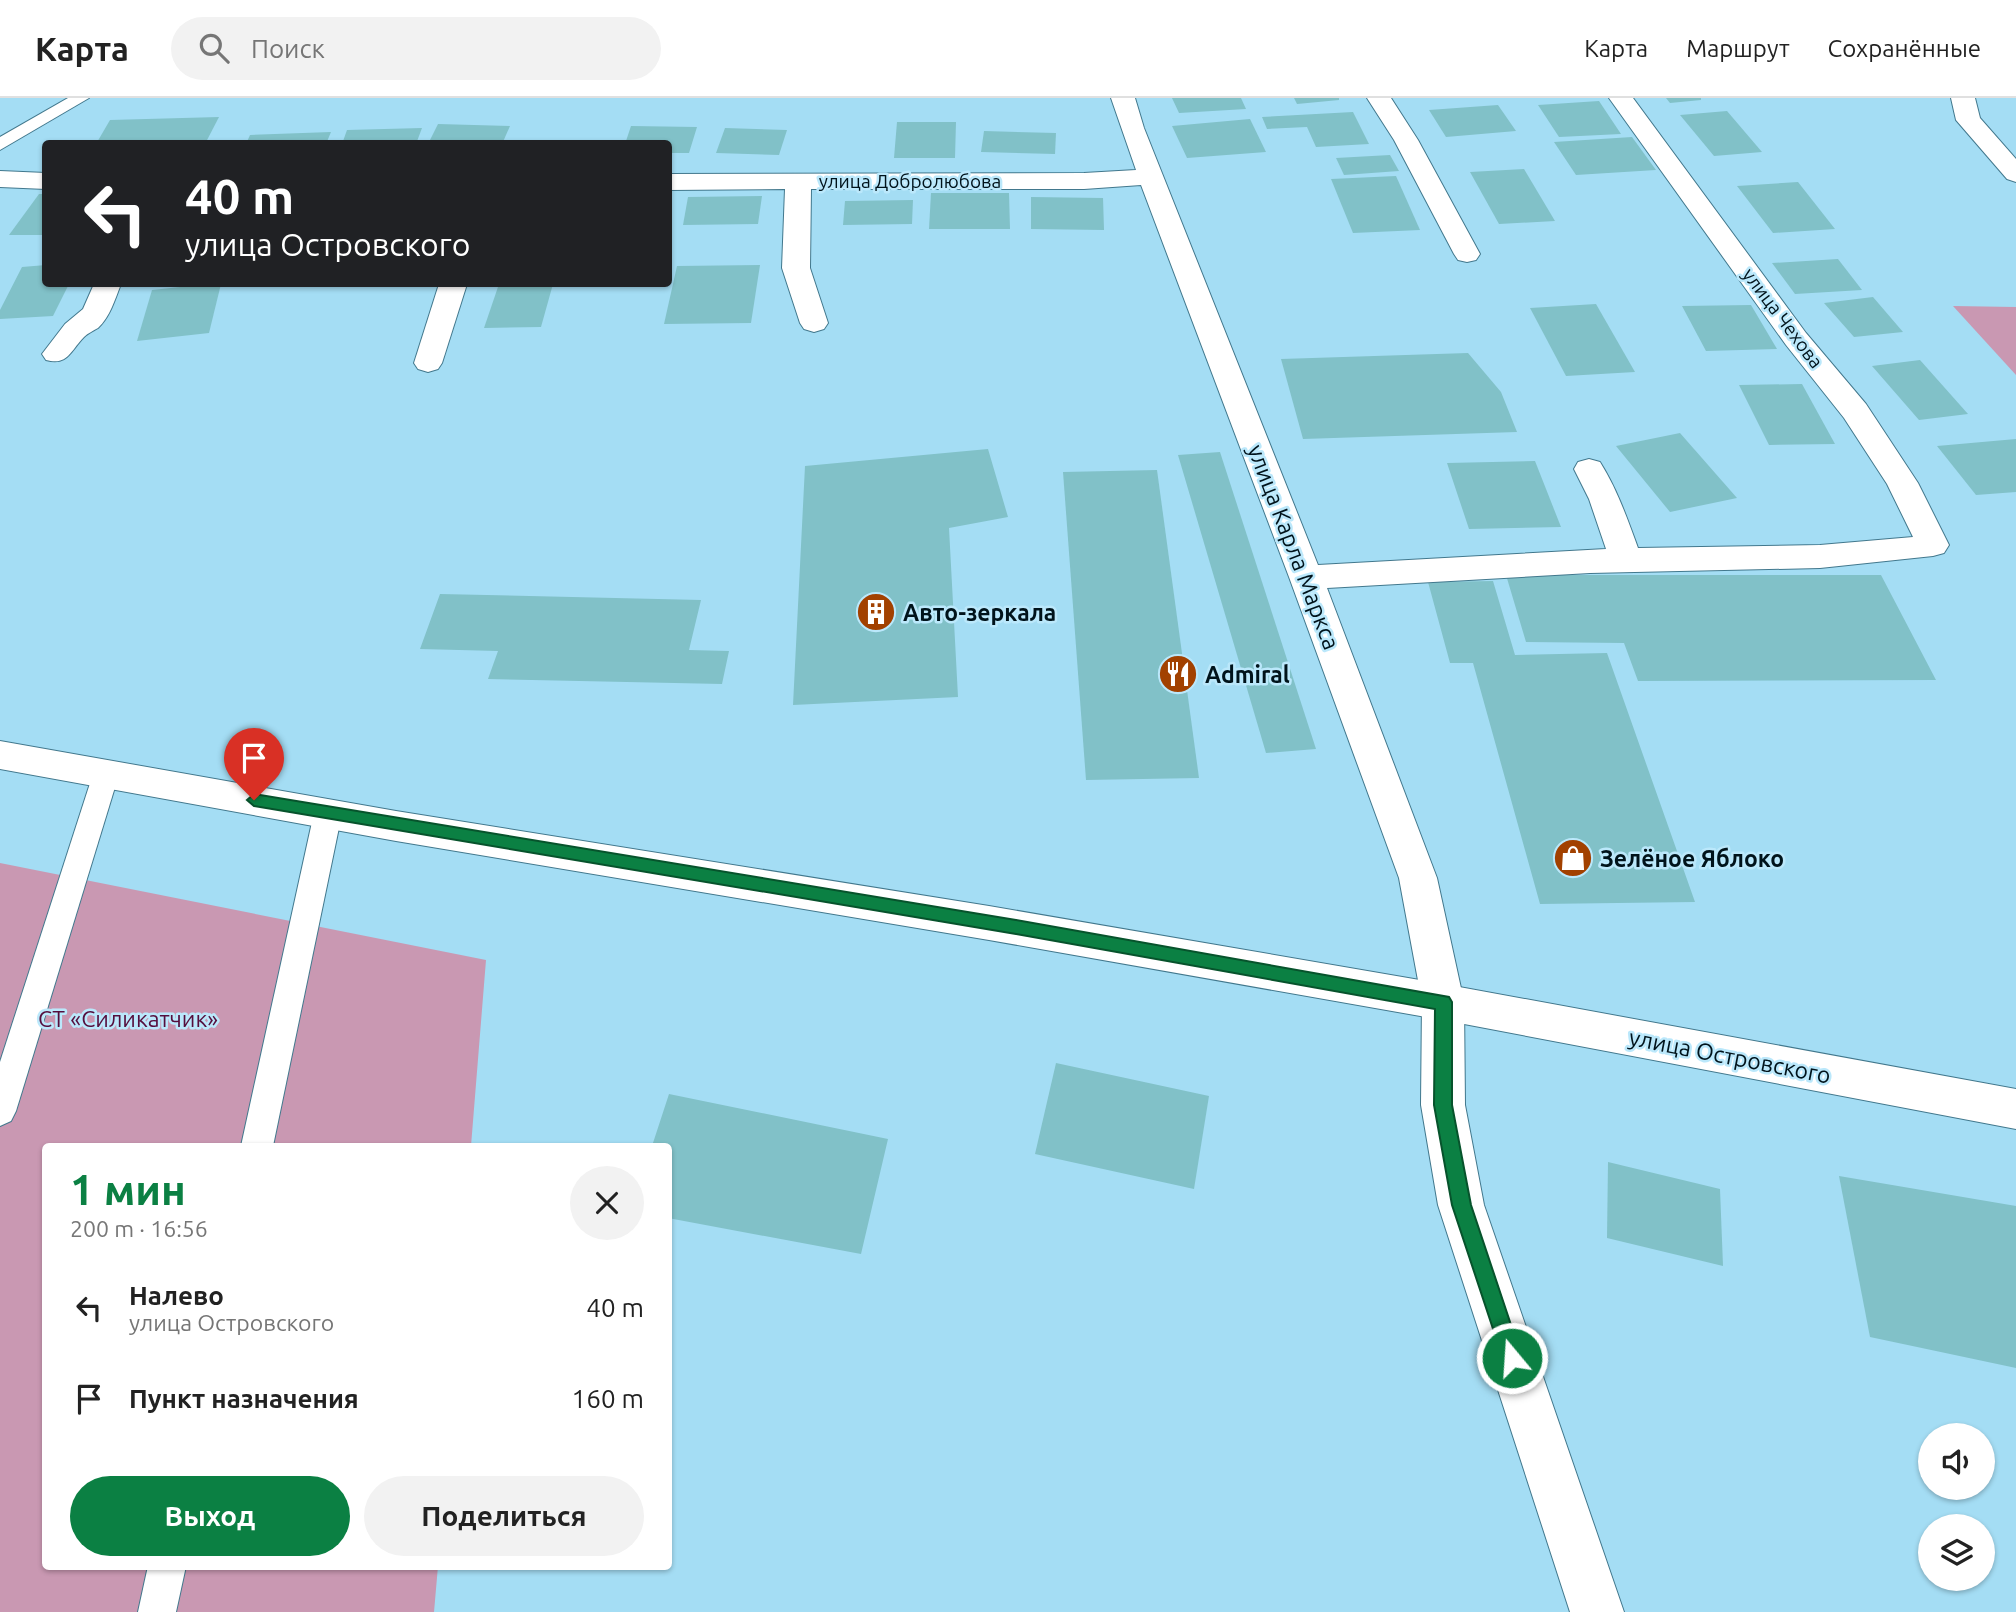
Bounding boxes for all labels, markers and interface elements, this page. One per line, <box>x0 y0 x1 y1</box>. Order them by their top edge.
search box <box>171 17 661 80</box>
icon: search <box>195 29 233 67</box>
text: Карта <box>35 30 129 67</box>
text: Поиск <box>251 34 325 63</box>
text: Карта <box>1584 35 1648 62</box>
text: Маршрут <box>1686 35 1790 62</box>
text: Сохранённые <box>1828 35 1981 62</box>
icon: left <box>70 168 161 259</box>
text: 40 m <box>185 168 294 223</box>
street label: улица Добролюбова <box>819 170 1001 192</box>
text: улица Островского <box>185 226 470 262</box>
street label: улица Чехова <box>1738 264 1828 372</box>
street label: улица Карла Маркса <box>1243 441 1345 653</box>
building icon: Авто-зеркала <box>855 591 897 633</box>
place label: Авто-зеркала <box>903 600 1056 625</box>
restaurant icon: Admiral <box>1157 653 1199 695</box>
place label: Admiral <box>1205 662 1290 687</box>
pin <box>224 728 284 800</box>
icon: arrive <box>235 739 273 777</box>
shop icon: Зелёное Яблоко <box>1552 837 1594 879</box>
place label: Зелёное Яблоко <box>1600 846 1784 871</box>
park label: СТ «Силикатчик» <box>38 1006 218 1031</box>
street label: улица Островского <box>1627 1024 1833 1088</box>
text: 1 мин <box>70 1166 186 1213</box>
button: close <box>570 1166 644 1240</box>
text: 200 m · 16:56 <box>70 1216 208 1241</box>
text: Налево <box>129 1281 224 1310</box>
icon: left <box>70 1289 108 1327</box>
text: 40 m <box>586 1293 644 1322</box>
text: улица Островского <box>129 1310 334 1335</box>
position arrow <box>1475 1321 1549 1395</box>
icon: arrive <box>70 1380 108 1418</box>
text: Пункт назначения <box>129 1384 359 1413</box>
text: 160 m <box>572 1384 644 1413</box>
map controls <box>1918 1423 1995 1591</box>
button: sound <box>1918 1423 1995 1500</box>
button: Выход <box>70 1476 350 1556</box>
button: Поделиться <box>364 1476 644 1556</box>
button: layers <box>1918 1514 1995 1591</box>

